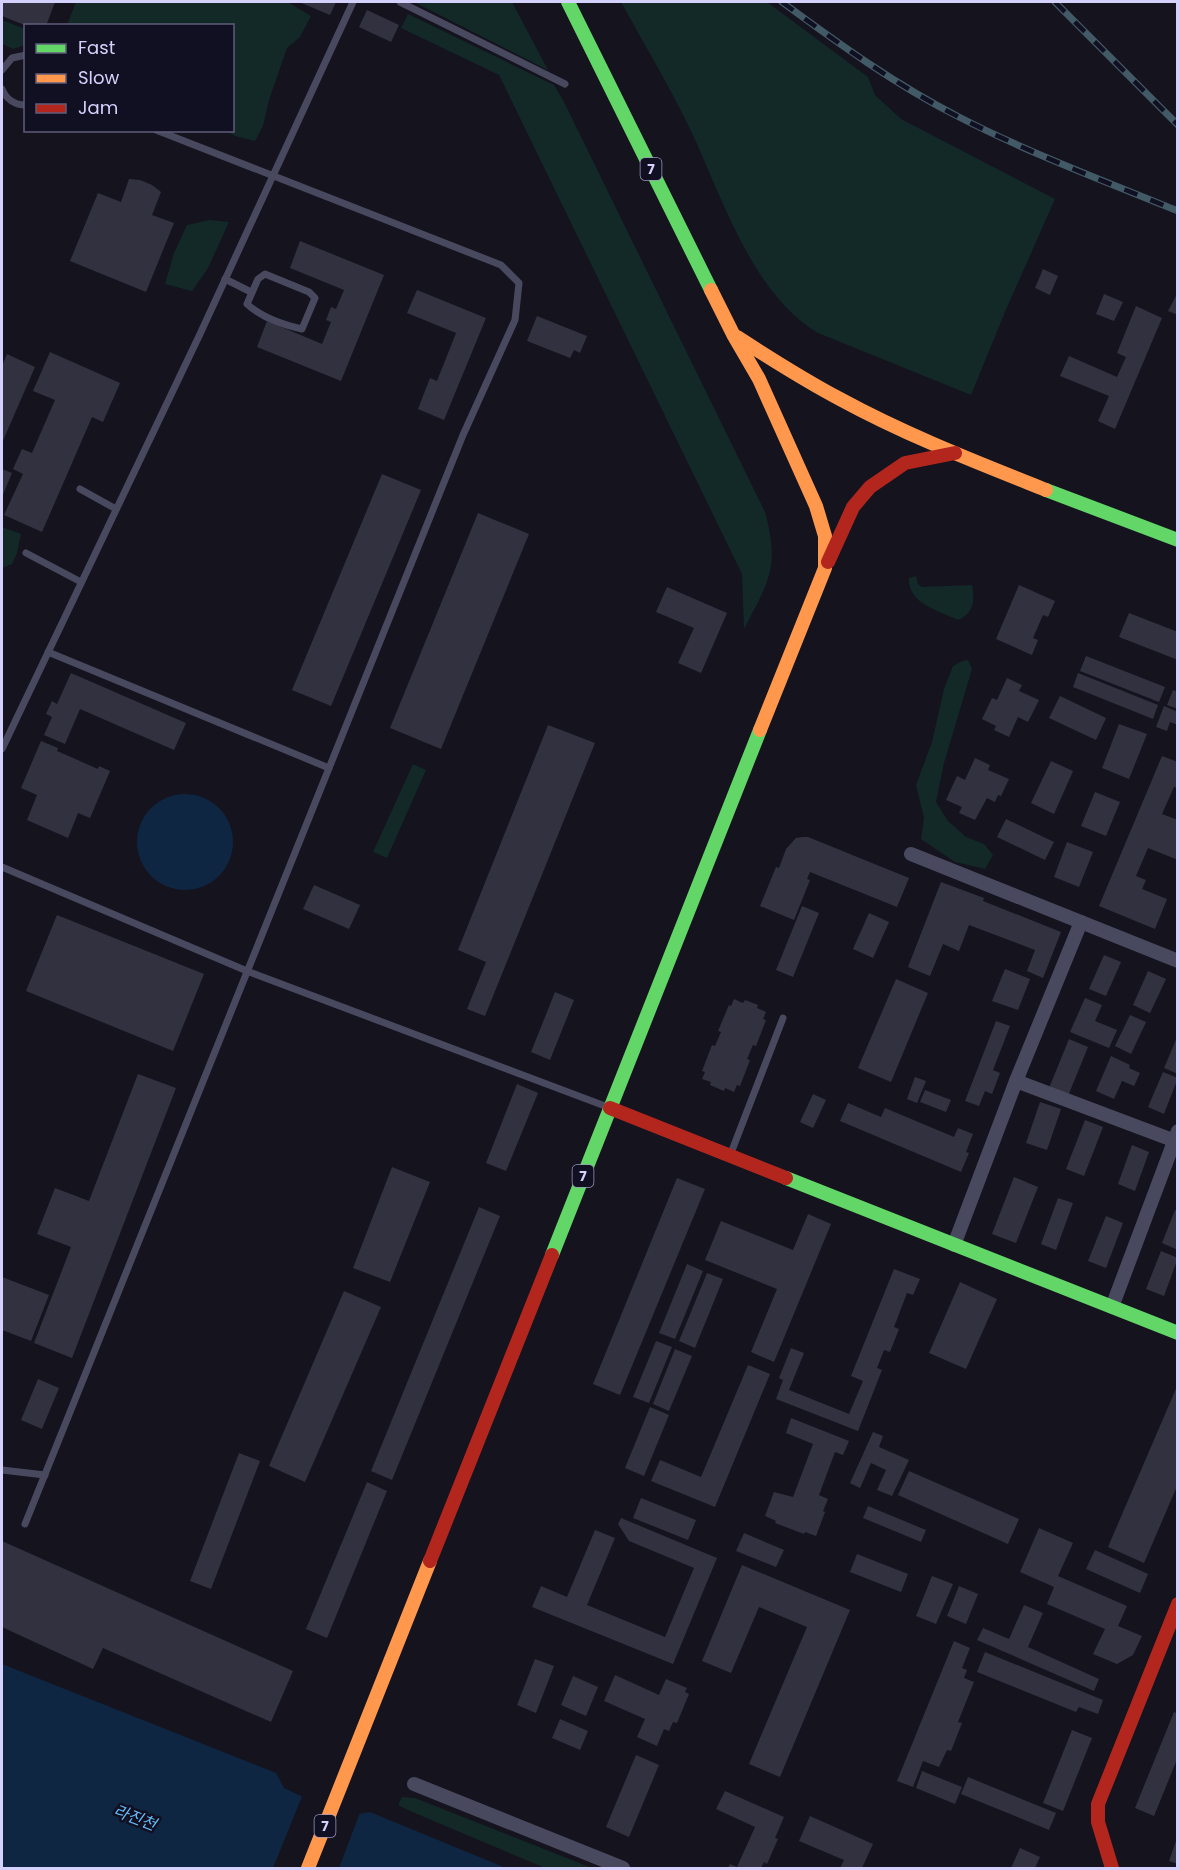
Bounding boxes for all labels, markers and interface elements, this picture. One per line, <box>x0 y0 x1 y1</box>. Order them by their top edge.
legend <box>24 24 234 132</box>
text: Fast <box>78 35 115 60</box>
text: Slow <box>78 65 120 90</box>
text: Jam <box>78 95 118 120</box>
road number: 7 <box>640 158 662 180</box>
road number: 7 <box>572 1165 594 1187</box>
water label: 라진천 <box>110 1799 162 1837</box>
road number: 7 <box>314 1815 336 1837</box>

